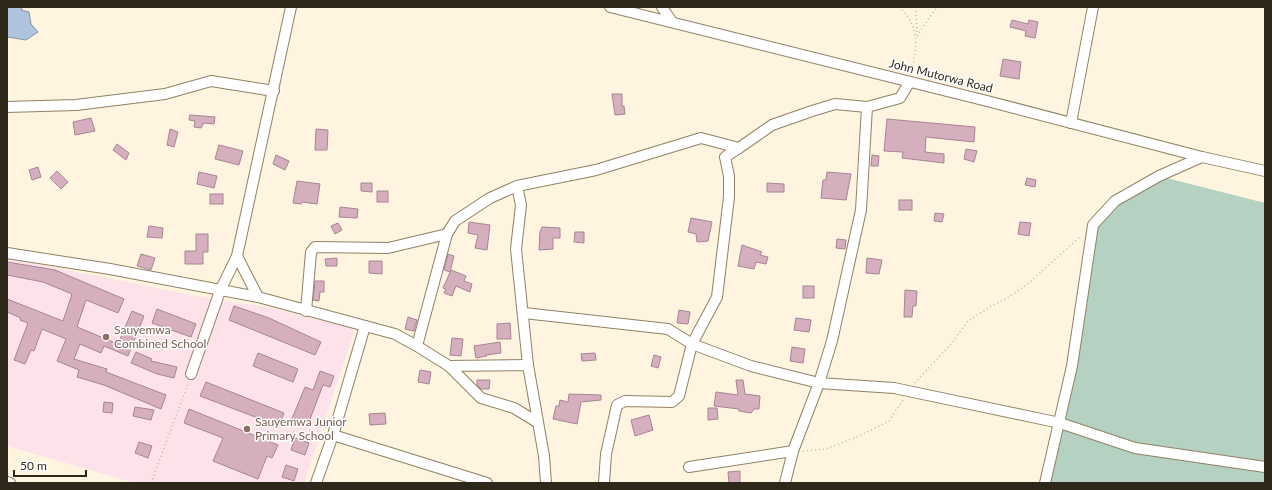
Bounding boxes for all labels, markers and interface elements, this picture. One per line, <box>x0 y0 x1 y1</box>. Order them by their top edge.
street label: John Mutorwa Road <box>888 55 995 96</box>
place label: Sauyemwa Combined School <box>114 322 206 351</box>
marker: Sauyemwa Combined School <box>101 332 111 342</box>
place label: Sauyemwa Junior Primary School <box>255 414 347 443</box>
marker: Sauyemwa Junior Primary School <box>242 424 252 434</box>
scale bar <box>14 452 86 478</box>
text: 50 m <box>20 458 47 473</box>

